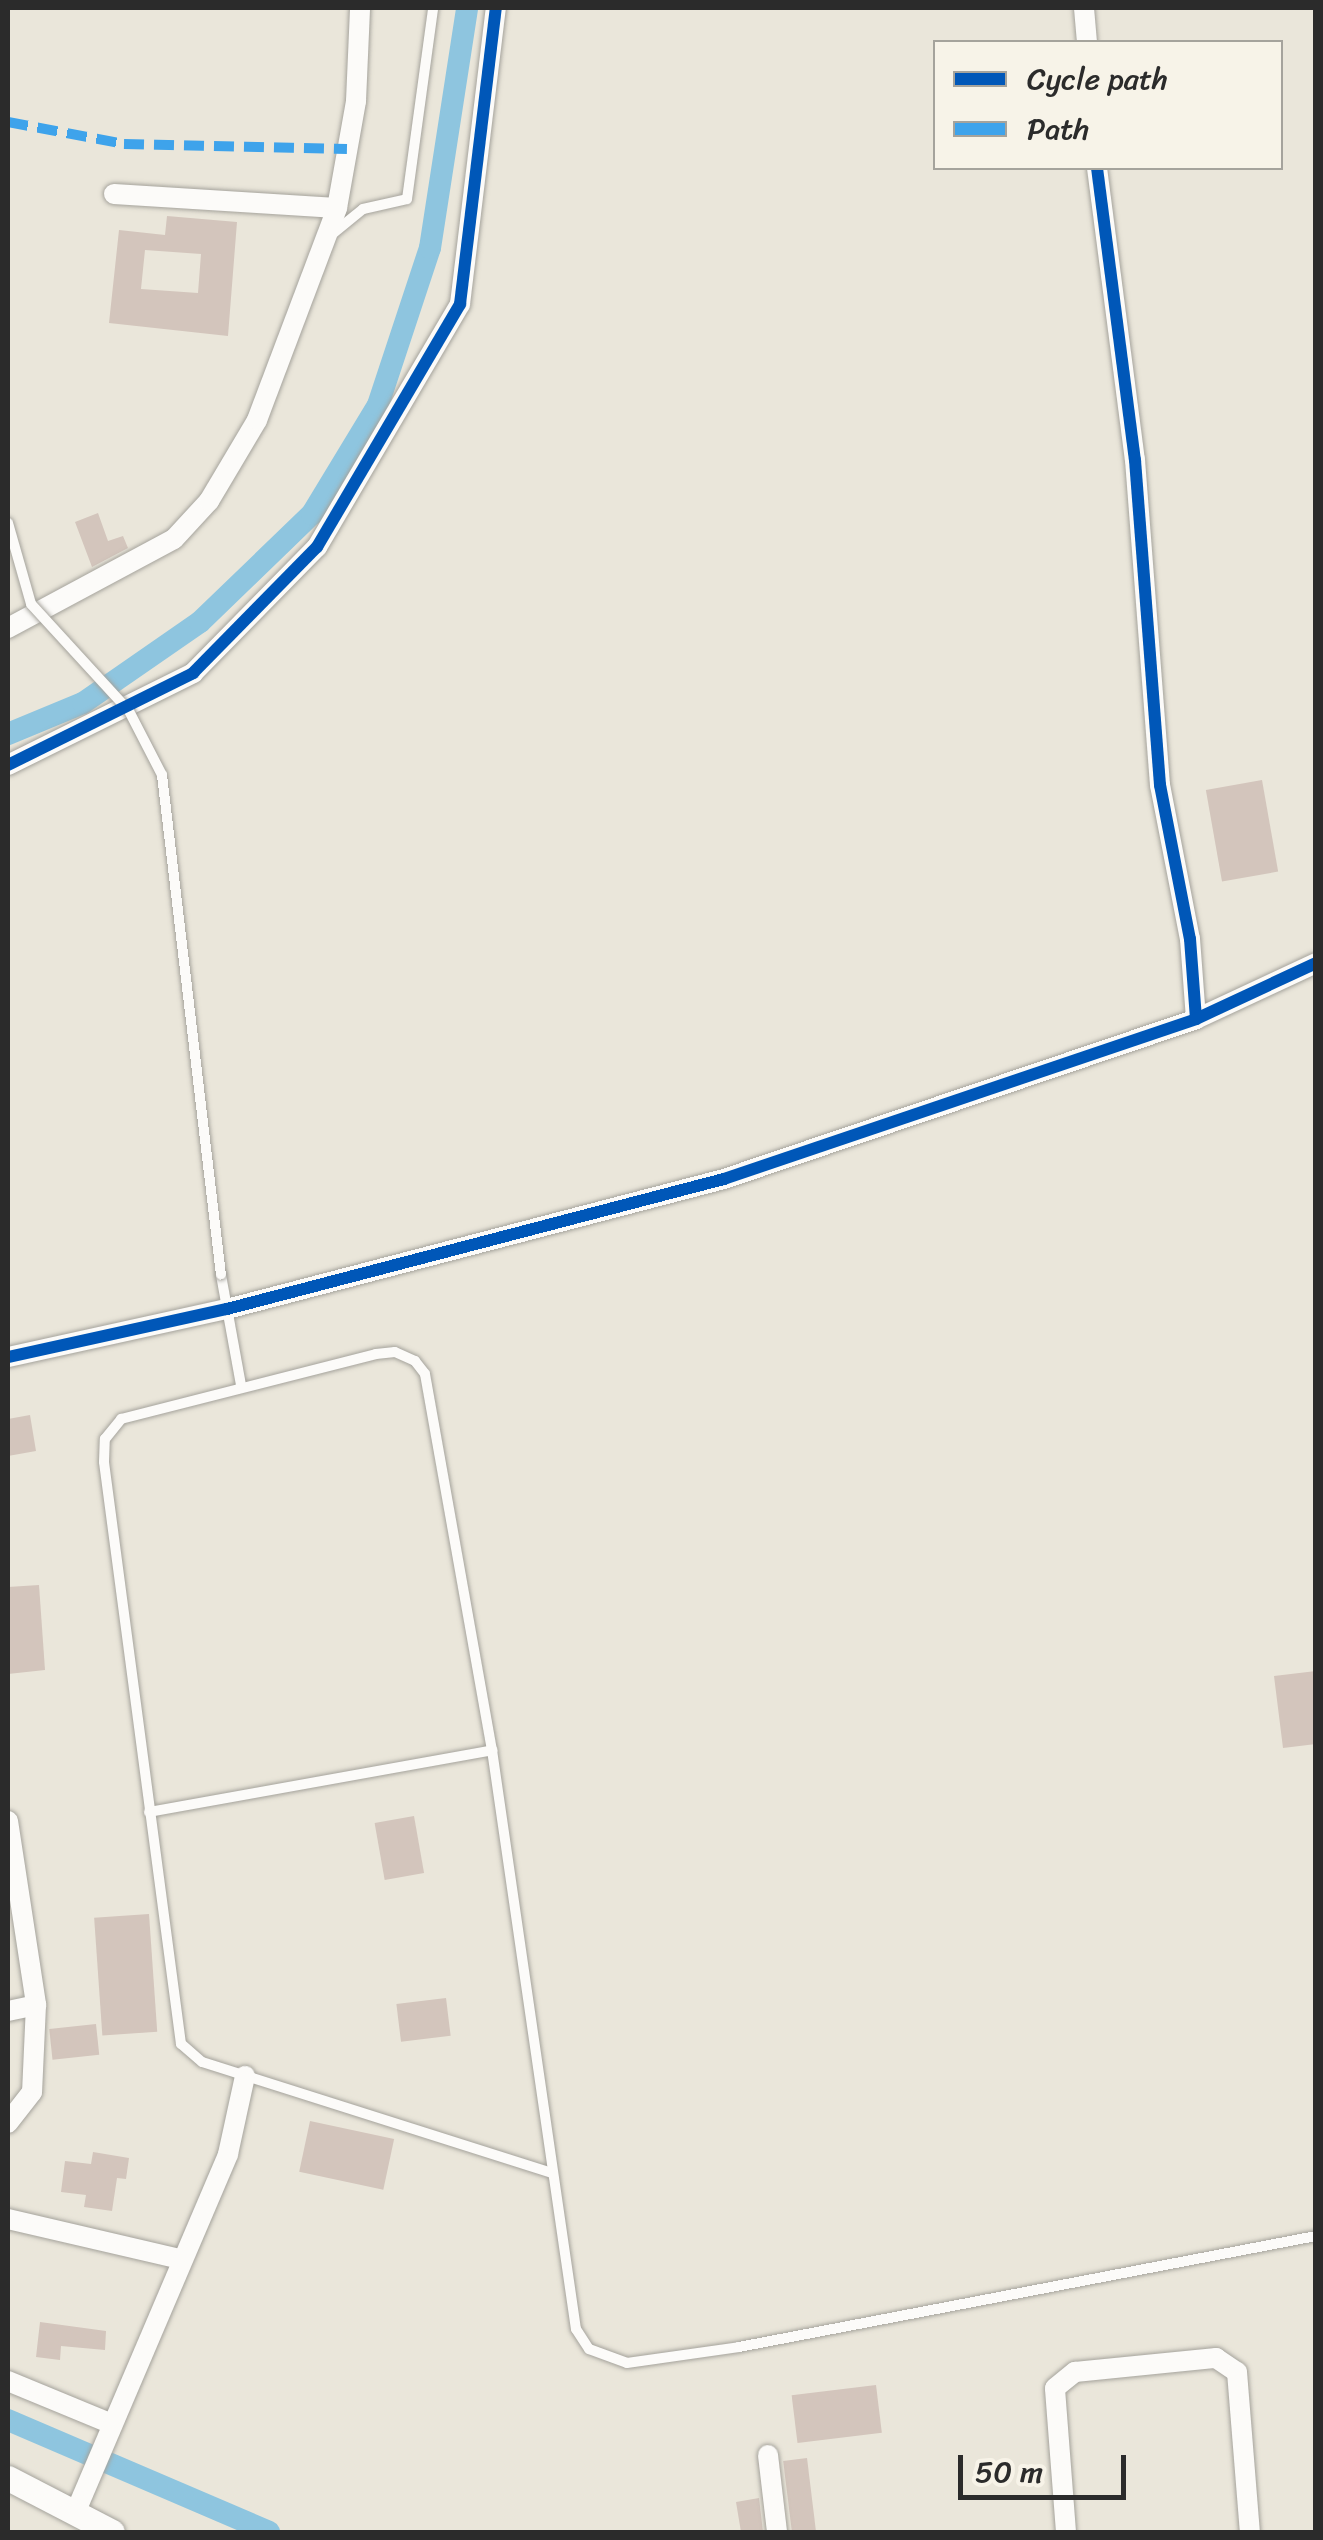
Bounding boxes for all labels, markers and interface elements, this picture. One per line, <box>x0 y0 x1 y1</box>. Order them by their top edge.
legend <box>933 40 1283 170</box>
text: Cycle path <box>1027 52 1168 106</box>
text: Path <box>1027 102 1089 156</box>
scale bar <box>963 2435 1130 2497</box>
text: 50 m <box>975 2445 1043 2499</box>

